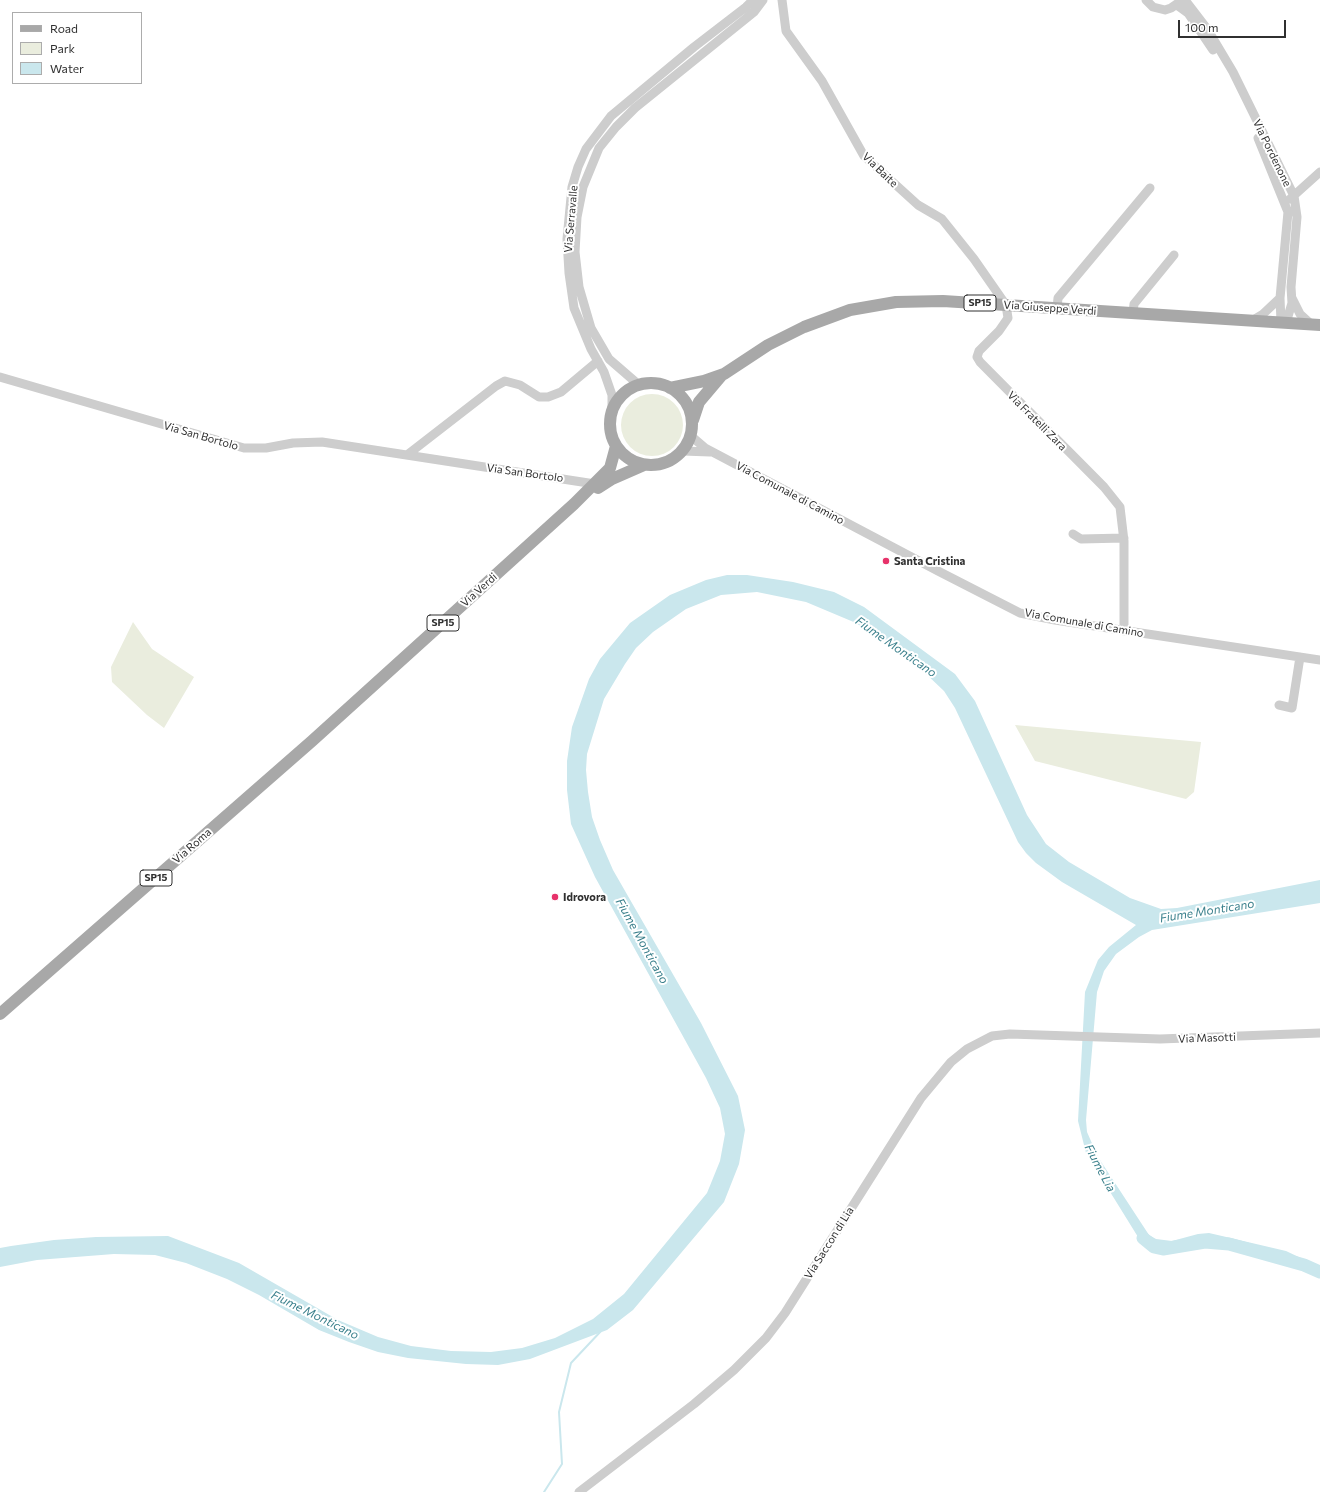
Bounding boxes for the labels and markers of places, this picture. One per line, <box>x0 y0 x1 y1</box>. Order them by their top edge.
place label: Santa Cristina <box>894 554 965 568</box>
marker: Santa Cristina <box>881 556 891 566</box>
place label: Idrovora <box>563 890 606 904</box>
marker: Idrovora <box>550 892 560 902</box>

